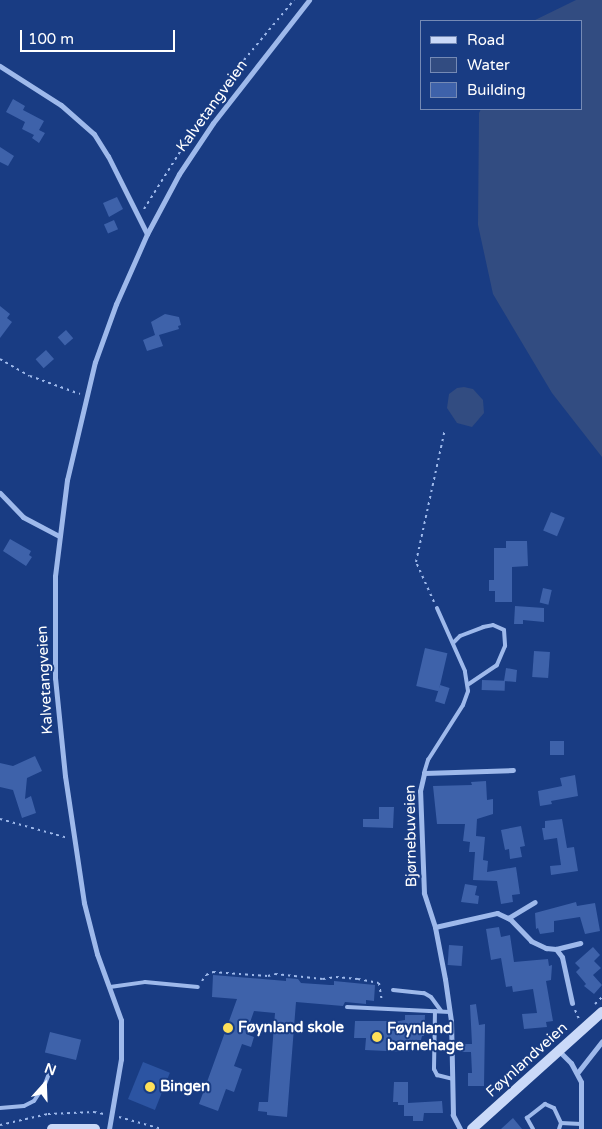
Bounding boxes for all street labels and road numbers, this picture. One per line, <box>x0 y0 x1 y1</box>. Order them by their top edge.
street label: Kalvetangveien <box>173 57 251 155</box>
street label: Kalvetangveien <box>33 625 57 735</box>
street label: Bjørnebuveien <box>401 784 421 888</box>
street label: Føynlandveien <box>483 1019 571 1101</box>

